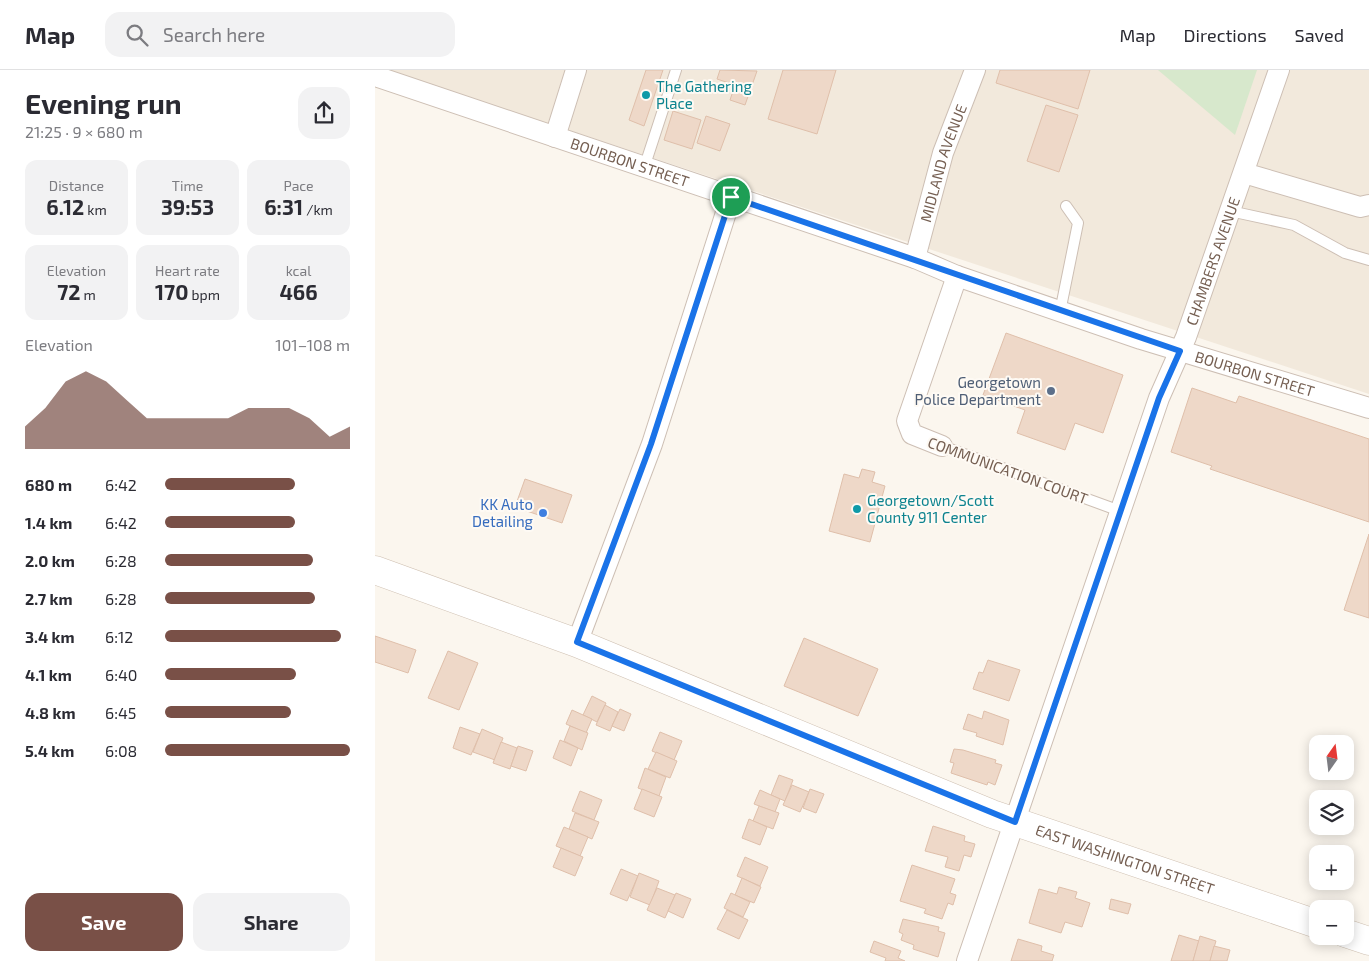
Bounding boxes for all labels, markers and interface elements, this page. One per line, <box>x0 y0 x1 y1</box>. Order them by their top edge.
search box <box>105 12 455 57</box>
text: Map <box>25 20 75 49</box>
icon: search <box>123 21 151 49</box>
text: Search here <box>163 23 265 46</box>
text: Map <box>1119 24 1156 46</box>
text: Directions <box>1184 24 1267 46</box>
text: Saved <box>1295 24 1344 46</box>
place label: The Gathering Place <box>656 77 752 112</box>
text: Evening run <box>25 86 182 120</box>
button: share <box>298 87 350 139</box>
marker: The Gathering Place <box>640 89 652 101</box>
street label: MIDLAND AVENUE <box>916 101 970 224</box>
text: 21:25 · 9 × 680 m <box>25 122 143 141</box>
street label: BOURBON STREET <box>568 134 692 190</box>
pin <box>710 176 752 218</box>
text: Distance <box>49 177 104 194</box>
text: Time <box>172 177 203 194</box>
text: Pace <box>283 177 314 194</box>
icon: arrive <box>717 183 745 211</box>
text: 6.12 <box>46 194 84 219</box>
text: 39:53 <box>161 194 214 219</box>
text: 6:31 <box>264 194 303 219</box>
street label: CHAMBERS AVENUE <box>1182 194 1243 328</box>
text: km <box>84 201 107 218</box>
text: /km <box>303 201 333 218</box>
text: Elevation <box>47 262 106 279</box>
text: Heart rate <box>155 262 220 279</box>
text: kcal <box>286 262 311 279</box>
text: 72 <box>57 279 80 304</box>
text: 170 <box>155 279 188 304</box>
text: 466 <box>279 279 318 304</box>
text: m <box>80 286 96 303</box>
text: bpm <box>188 286 220 303</box>
text: Elevation <box>25 335 93 354</box>
text: 101–108 m <box>275 335 350 354</box>
street label: BOURBON STREET <box>1193 347 1317 400</box>
place label: Georgetown Police Department <box>915 373 1041 408</box>
marker: Georgetown Police Department <box>1045 385 1057 397</box>
street label: COMMUNICATION COURT <box>926 433 1091 507</box>
text: 680 m <box>25 475 72 494</box>
text: 6:42 <box>105 475 137 494</box>
place label: Georgetown/Scott County 911 Center <box>867 491 994 526</box>
place label: KK Auto Detailing <box>472 495 534 530</box>
marker: Georgetown/Scott County 911 Center <box>851 503 863 515</box>
marker: KK Auto Detailing <box>537 507 549 519</box>
text: 1.4 km <box>25 513 72 532</box>
text: 6:42 <box>105 513 137 532</box>
text: 2.0 km <box>25 551 75 570</box>
text: 6:28 <box>105 551 137 570</box>
text: 2.7 km <box>25 589 73 608</box>
text: 6:28 <box>105 589 137 608</box>
text: 3.4 km <box>25 627 75 646</box>
text: 6:12 <box>105 627 133 646</box>
text: 4.1 km <box>25 665 72 684</box>
text: 6:40 <box>105 665 137 684</box>
text: 4.8 km <box>25 703 76 722</box>
text: 6:45 <box>105 703 136 722</box>
north arrow <box>1309 735 1354 780</box>
map controls <box>1309 735 1354 945</box>
text: 5.4 km <box>25 741 74 760</box>
text: 6:08 <box>105 741 137 760</box>
button: layers <box>1309 790 1354 835</box>
street label: EAST WASHINGTON STREET <box>1033 820 1217 898</box>
button: + <box>1309 845 1354 890</box>
button: Save <box>25 893 183 951</box>
button: Share <box>193 893 350 951</box>
button: − <box>1309 900 1354 945</box>

